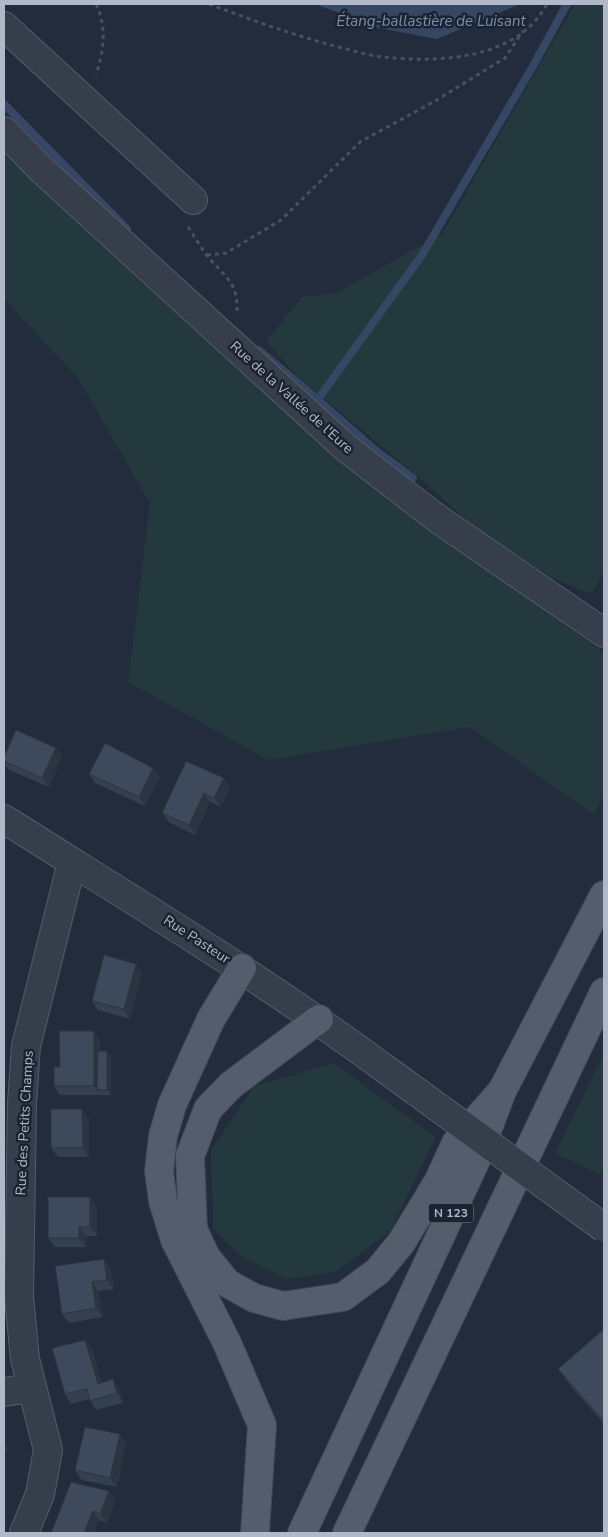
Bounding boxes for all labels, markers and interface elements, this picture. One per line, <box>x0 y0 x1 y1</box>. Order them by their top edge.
water label: Étang-ballastière de Luisant <box>336 11 526 31</box>
street label: Rue de la Vallée de l'Eure <box>226 337 357 458</box>
street label: Rue Pasteur <box>160 911 234 968</box>
street label: Rue des Petits Champs <box>11 1050 38 1196</box>
road number: N 123 <box>428 1204 474 1222</box>

